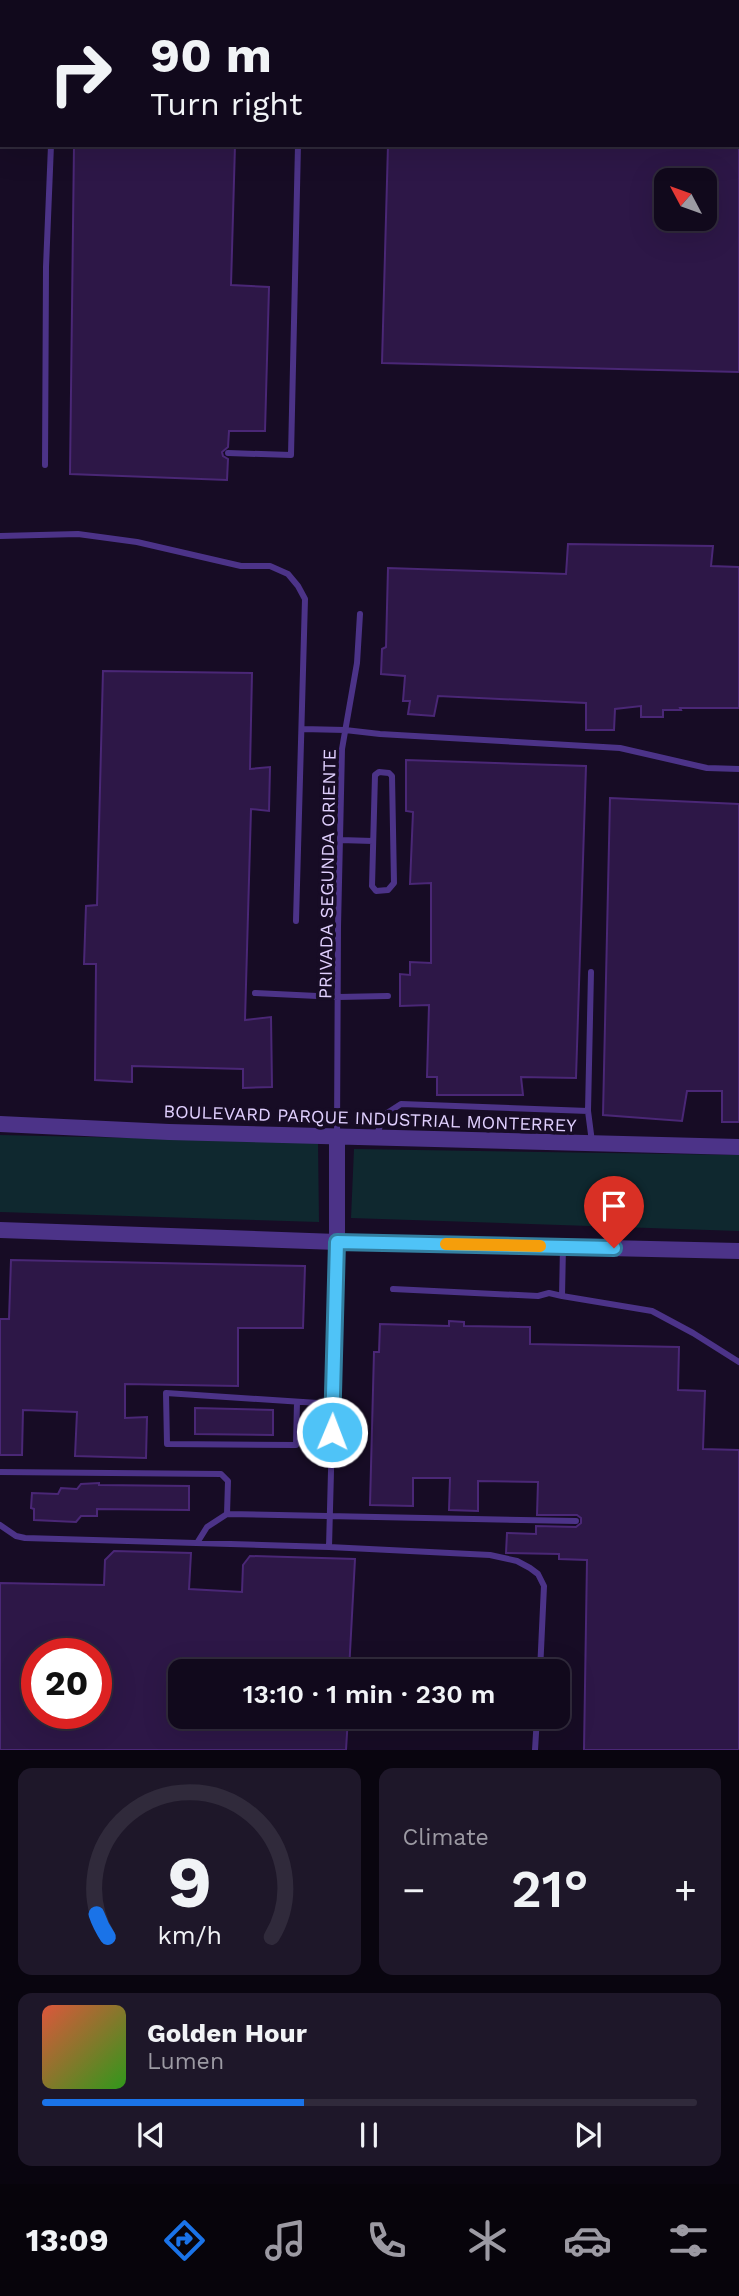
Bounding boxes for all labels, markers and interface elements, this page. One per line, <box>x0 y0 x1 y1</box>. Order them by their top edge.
text: 90 m <box>150 26 272 84</box>
icon: right <box>35 28 126 119</box>
text: Turn right <box>150 85 302 123</box>
north arrow <box>654 168 718 231</box>
map controls <box>654 168 717 231</box>
street label: PRIVADA SEGUNDA ORIENTE <box>314 749 340 999</box>
street label: BOULEVARD PARQUE INDUSTRIAL MONTERREY <box>163 1100 578 1136</box>
pin <box>584 1176 644 1248</box>
icon: arrive <box>595 1187 633 1225</box>
position arrow <box>295 1395 369 1469</box>
speed limit sign: 20 <box>21 1638 112 1729</box>
text: 13:10 · 1 min · 230 m <box>243 1679 495 1709</box>
text: Climate <box>403 1824 489 1851</box>
text: 9 <box>167 1840 212 1926</box>
text: 21° <box>511 1859 588 1920</box>
text: − <box>403 1868 425 1912</box>
text: + <box>674 1868 697 1912</box>
text: km/h <box>157 1921 221 1950</box>
text: Golden Hour <box>147 2018 307 2048</box>
text: Lumen <box>147 2048 224 2075</box>
icon: previous <box>132 2116 170 2154</box>
icon: pause <box>350 2116 388 2154</box>
icon: next <box>569 2116 607 2154</box>
icon: directions <box>160 2216 209 2265</box>
icon: music <box>261 2216 310 2265</box>
icon: phone <box>362 2216 411 2265</box>
icon: climate <box>463 2216 512 2265</box>
icon: car <box>563 2216 612 2265</box>
icon: filters <box>664 2216 713 2265</box>
text: 13:09 <box>26 2221 109 2259</box>

